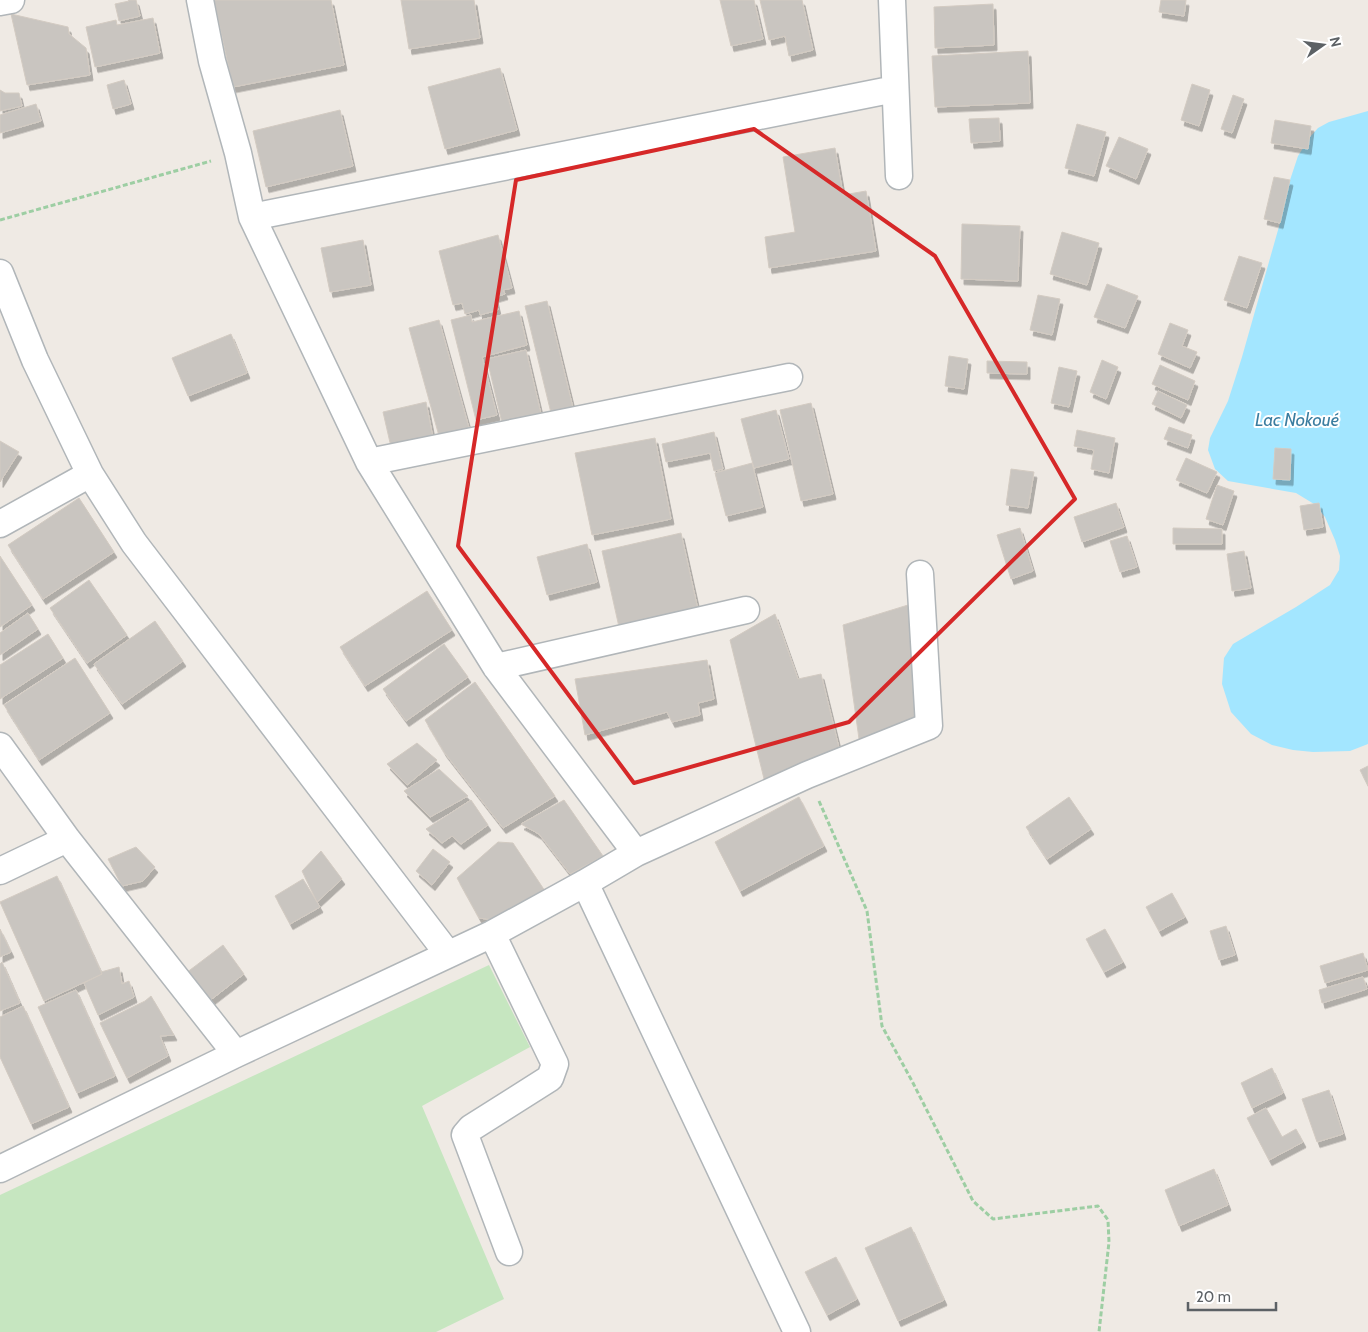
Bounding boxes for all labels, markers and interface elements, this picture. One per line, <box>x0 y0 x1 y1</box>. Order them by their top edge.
north arrow <box>1298 20 1348 70</box>
text: N <box>1326 35 1346 49</box>
water label: Lac Nokoué <box>1255 409 1339 431</box>
scale bar <box>1188 1280 1276 1312</box>
text: 20 m <box>1196 1288 1231 1306</box>

